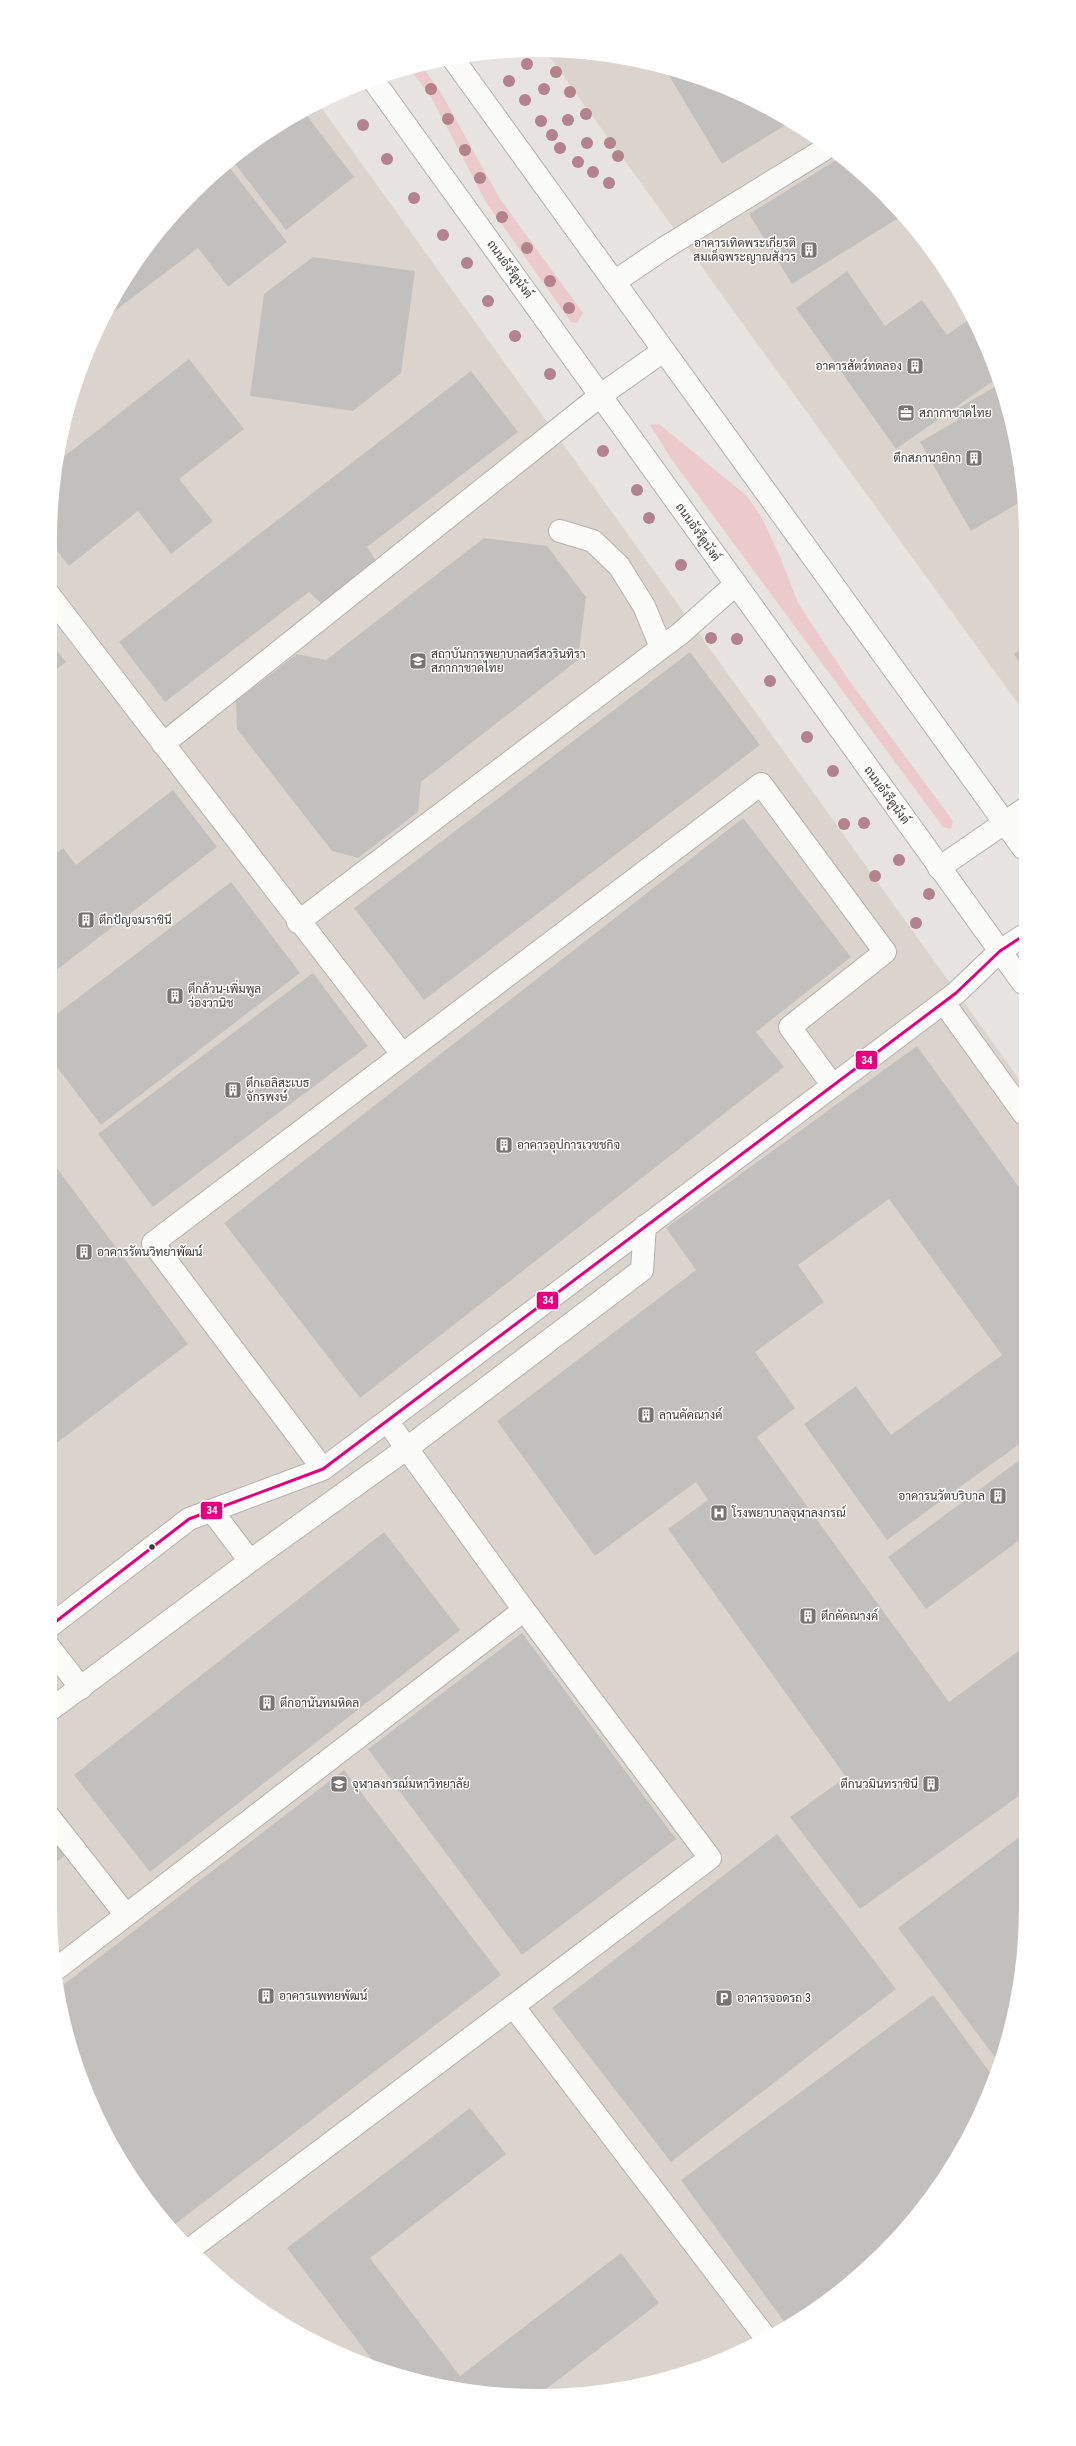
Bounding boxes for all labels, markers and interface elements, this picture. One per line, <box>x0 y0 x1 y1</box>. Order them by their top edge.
place label: อาคารเทิดพระเกียรติ สมเด็จพระญาณสังวร <box>693 235 796 264</box>
street label: ถนนอังรีดูนังต์ <box>484 237 536 301</box>
building icon: อาคารเทิดพระเกียรติ สมเด็จพระญาณสังวร <box>799 240 819 260</box>
building icon: อาคารสัตว์ทดลอง <box>905 356 925 376</box>
place label: อาคารสัตว์ทดลอง <box>815 358 902 373</box>
office icon: สภากาชาดไทย <box>896 403 916 423</box>
place label: สภากาชาดไทย <box>919 405 992 420</box>
building icon: ตึกสภานายิกา <box>964 448 984 468</box>
place label: ตึกสภานายิกา <box>894 451 961 465</box>
street label: ถนนอังรีดูนังต์ <box>672 500 724 564</box>
place label: สถาบันการพยาบาลศรีสวรินทิรา สภากาชาดไทย <box>431 646 586 675</box>
school or university icon: สถาบันการพยาบาลศรีสวรินทิรา สภากาชาดไทย <box>408 651 428 671</box>
street label: ถนนอังรีดูนังต์ <box>861 763 913 827</box>
building icon: ตึกปัญจมราชินี <box>76 910 96 930</box>
place label: ตึกปัญจมราชินี <box>99 912 172 927</box>
place label: ตึกล้วน-เพิ่มพูล ว่องวานิช <box>188 979 261 1010</box>
building icon: ตึกล้วน-เพิ่มพูล ว่องวานิช <box>165 986 185 1006</box>
line badge: 34 <box>855 1050 878 1070</box>
text: 34 <box>861 1054 873 1067</box>
place label: ตึกเอลิสะเบธ จักรพงษ์ <box>246 1076 310 1104</box>
building icon: ตึกเอลิสะเบธ จักรพงษ์ <box>223 1080 243 1100</box>
building icon: อาคารอุปการเวชชกิจ <box>494 1135 514 1155</box>
place label: อาคารอุปการเวชชกิจ <box>517 1138 620 1154</box>
building icon: อาคารรัตนวิทยาพัฒน์ <box>74 1242 94 1262</box>
place label: อาคารรัตนวิทยาพัฒน์ <box>97 1244 203 1259</box>
line badge: 34 <box>536 1291 559 1310</box>
text: 34 <box>542 1294 554 1307</box>
building icon: ลานคัคณางค์ <box>636 1405 656 1425</box>
place label: ลานคัคณางค์ <box>659 1407 722 1422</box>
building icon: อาคารนวัตบริบาล <box>988 1486 1008 1506</box>
place label: อาคารนวัตบริบาล <box>898 1489 985 1503</box>
line badge: 34 <box>200 1501 223 1520</box>
hospital icon: โรงพยาบาลจุฬาลงกรณ์ <box>709 1503 729 1523</box>
text: 34 <box>206 1504 218 1517</box>
place label: โรงพยาบาลจุฬาลงกรณ์ <box>731 1505 846 1522</box>
unlabelled marker <box>147 1542 157 1552</box>
building icon: ตึกคัคณางค์ <box>798 1606 818 1626</box>
place label: ตึกคัคณางค์ <box>821 1608 878 1623</box>
building icon: ตึกอานันทมหิดล <box>257 1693 277 1713</box>
place label: ตึกอานันทมหิดล <box>280 1696 359 1710</box>
school or university icon: จุฬาลงกรณ์มหาวิทยาลัย <box>329 1774 349 1794</box>
building icon: ตึกนวมินทราชินี <box>921 1774 941 1794</box>
place label: จุฬาลงกรณ์มหาวิทยาลัย <box>352 1776 470 1793</box>
place label: ตึกนวมินทราชินี <box>841 1776 918 1791</box>
building icon: อาคารแพทยพัฒน์ <box>256 1986 276 2006</box>
place label: อาคารแพทยพัฒน์ <box>279 1988 368 2003</box>
parking icon: อาคารจอดรถ 3 <box>714 1988 734 2008</box>
place label: อาคารจอดรถ 3 <box>737 1991 811 2005</box>

